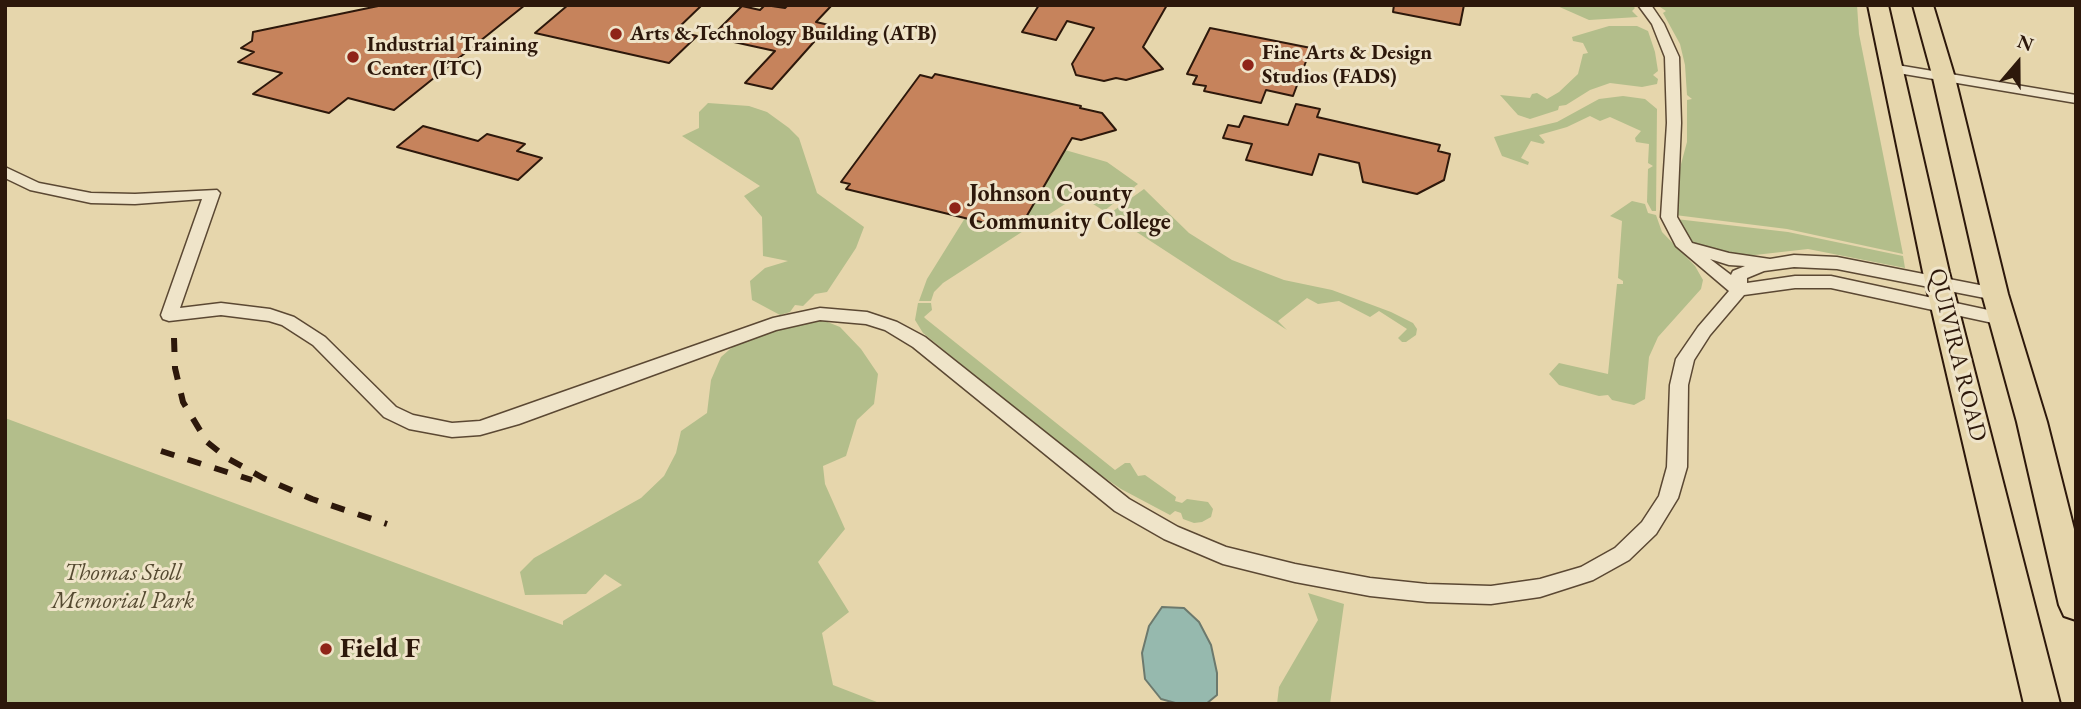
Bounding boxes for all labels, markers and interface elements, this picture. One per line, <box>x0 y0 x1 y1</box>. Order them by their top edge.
place label: Arts & Technology Building (ATB) <box>630 21 937 47</box>
marker: Arts & Technology Building (ATB) <box>608 26 624 42</box>
north arrow <box>1983 28 2053 98</box>
text: N <box>2014 28 2037 57</box>
place label: Industrial Training Center (ITC) <box>367 32 538 82</box>
place label: Fine Arts & Design Studios (FADS) <box>1262 40 1432 90</box>
marker: Industrial Training Center (ITC) <box>345 49 361 65</box>
marker: Fine Arts & Design Studios (FADS) <box>1240 57 1256 73</box>
place label: Johnson County Community College <box>969 180 1171 236</box>
marker: Johnson County Community College <box>947 200 963 216</box>
street label: QUIVIRA ROAD <box>1922 265 1992 445</box>
park label: Thomas Stoll Memorial Park <box>52 559 194 615</box>
place label: Field F <box>340 632 420 666</box>
marker: Field F <box>318 641 334 657</box>

